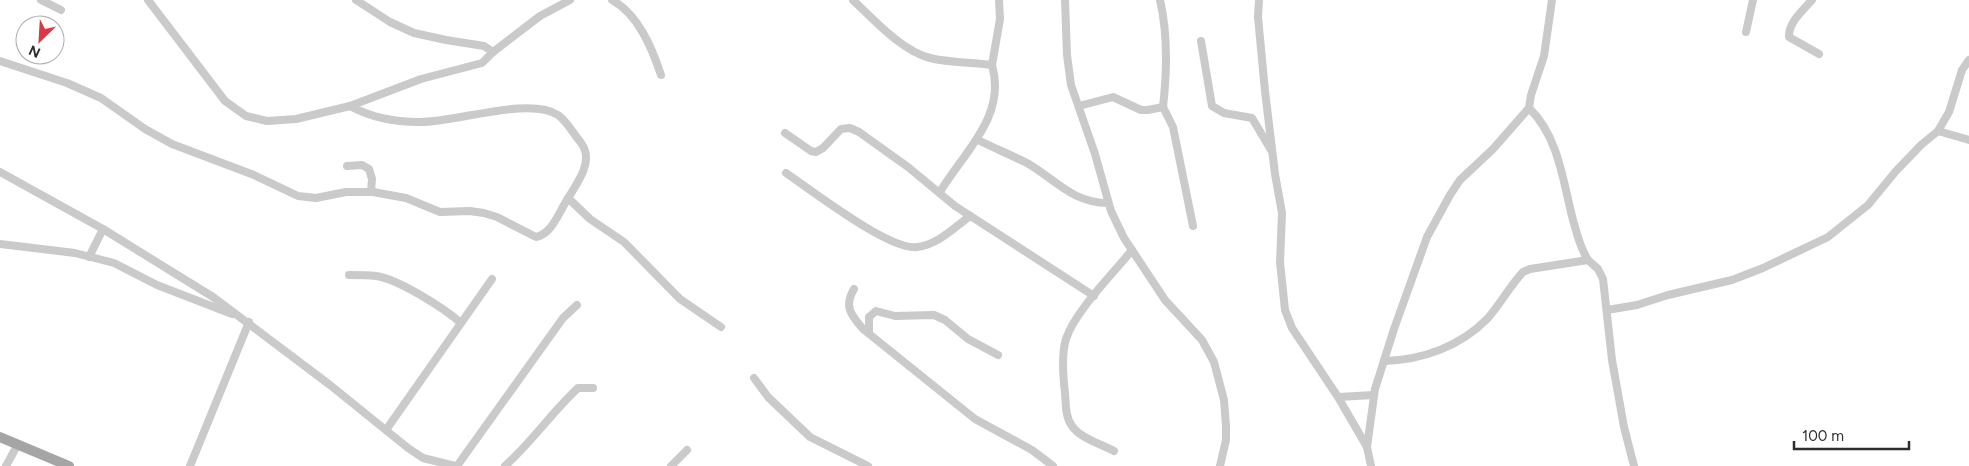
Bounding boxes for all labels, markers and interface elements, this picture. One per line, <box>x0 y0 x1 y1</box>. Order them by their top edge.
north arrow <box>15 15 65 65</box>
text: N <box>26 41 43 61</box>
scale bar <box>1794 418 1909 450</box>
text: 100 m <box>1802 427 1844 445</box>

